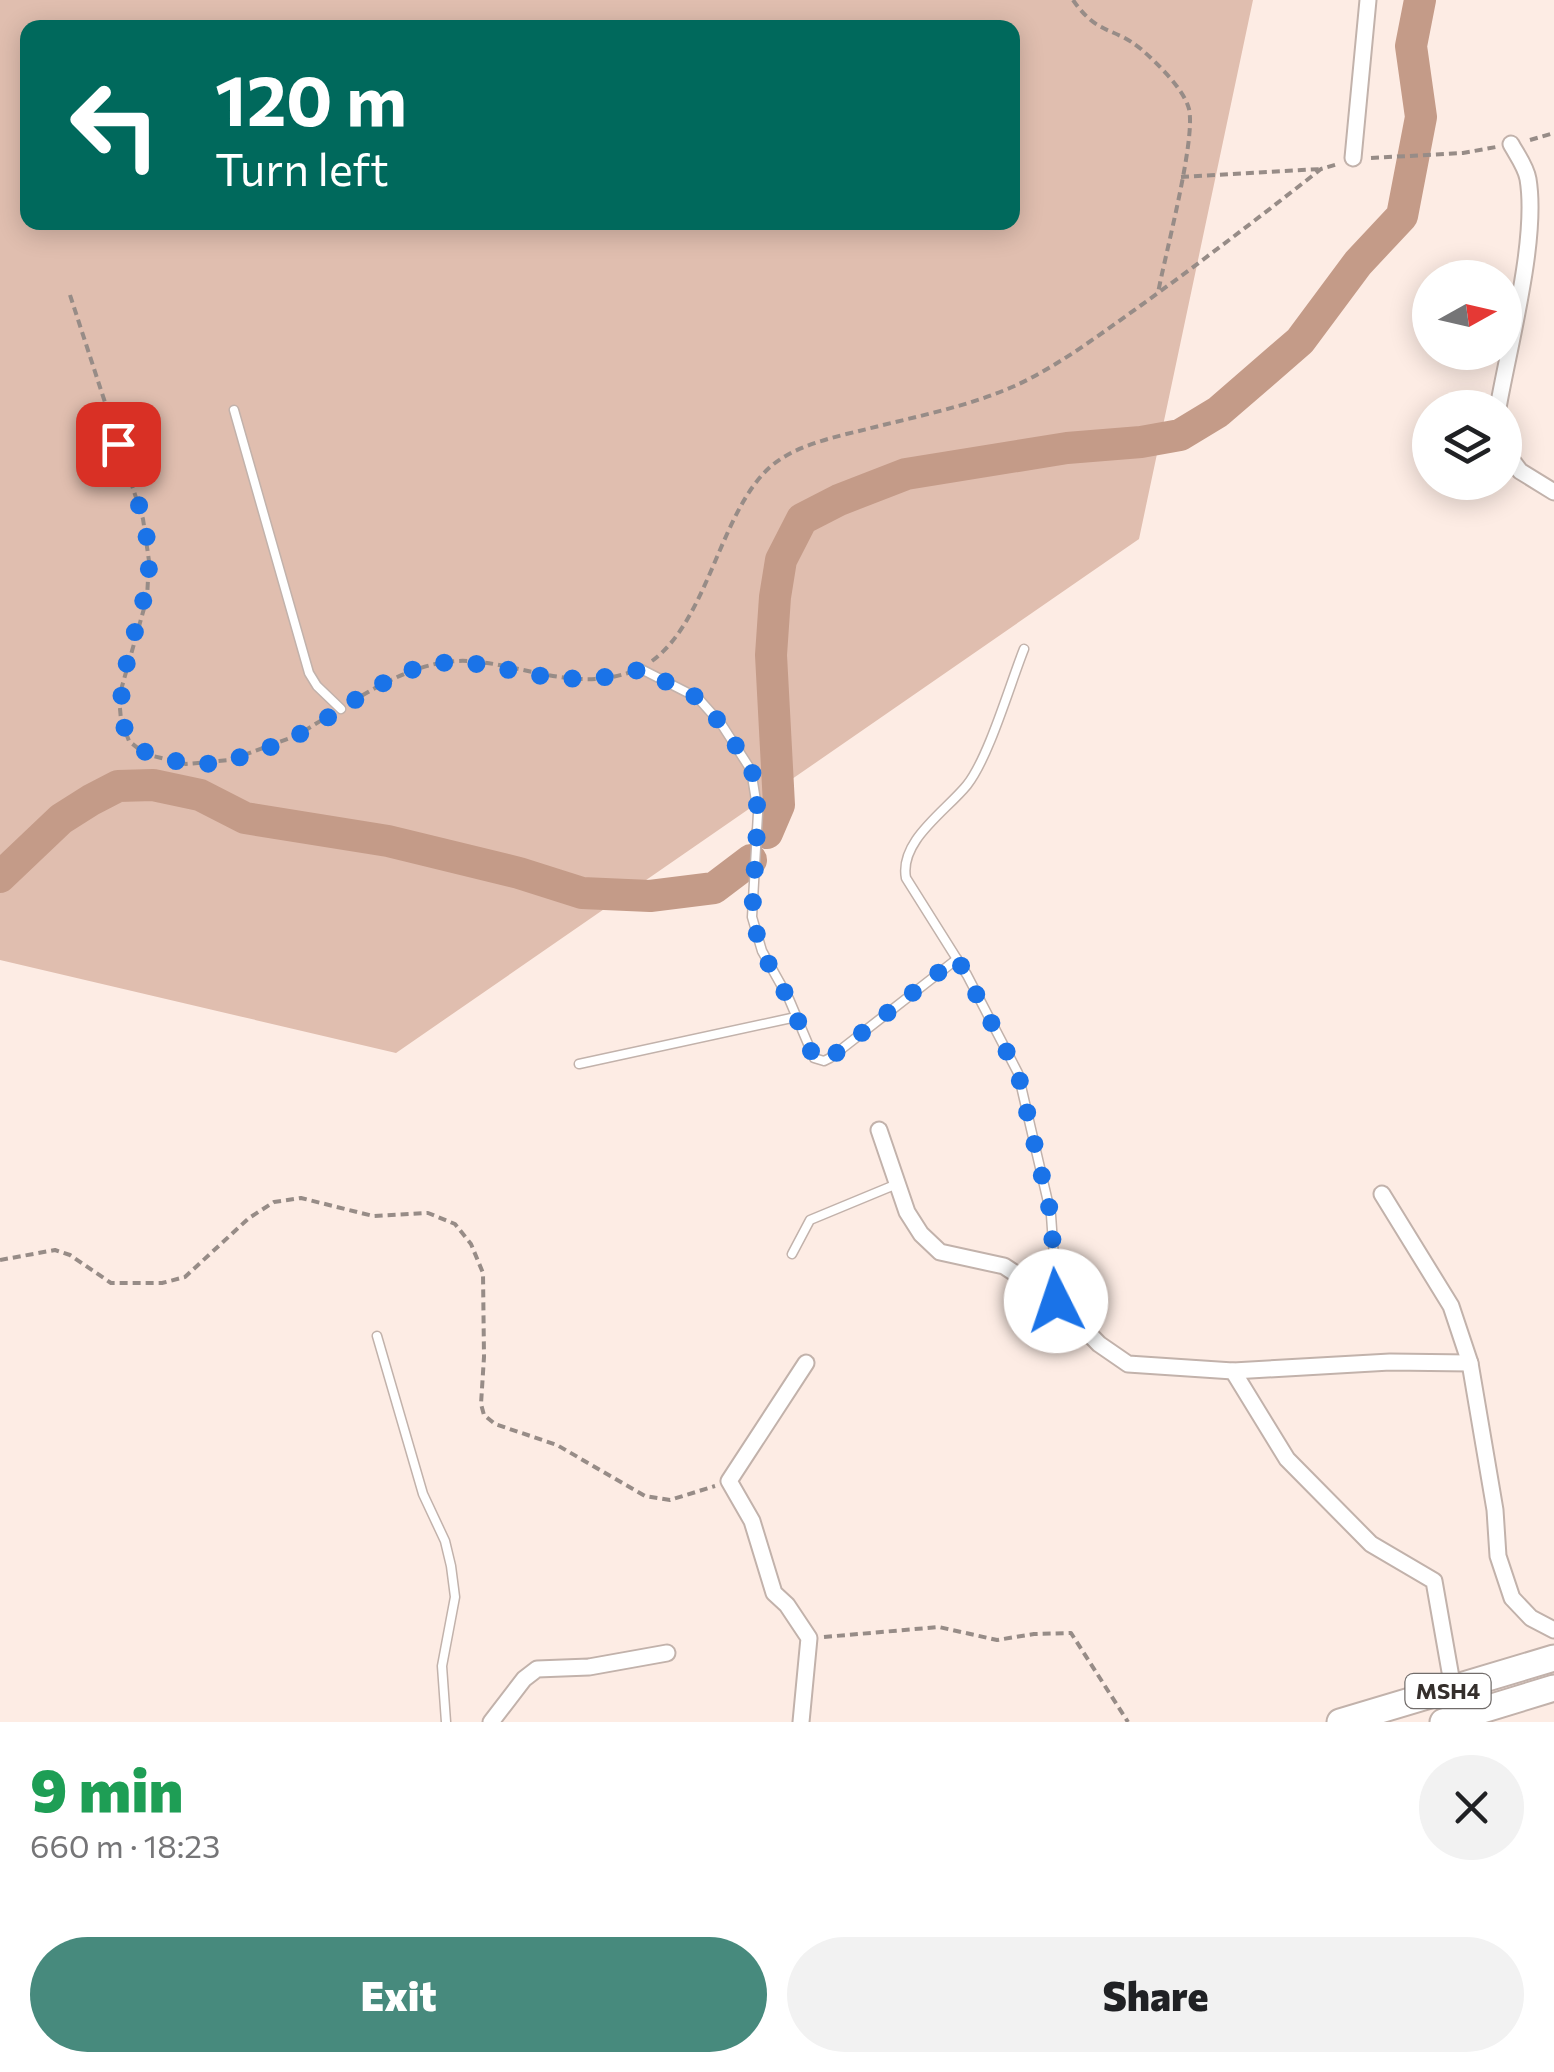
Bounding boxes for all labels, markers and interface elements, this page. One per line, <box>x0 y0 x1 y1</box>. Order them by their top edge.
text: 120 m <box>215 55 407 140</box>
icon: left <box>50 60 180 190</box>
text: Turn left <box>215 140 389 195</box>
north arrow <box>1412 260 1522 370</box>
map controls <box>1412 260 1522 500</box>
button: layers <box>1412 390 1522 500</box>
pin <box>76 402 161 487</box>
icon: arrive <box>91 417 146 472</box>
position arrow <box>1004 1249 1108 1353</box>
road number: MSH4 <box>1406 1674 1490 1708</box>
text: 9 min <box>30 1751 183 1824</box>
button: close <box>1419 1755 1524 1860</box>
text: 660 m · 18:23 <box>30 1825 220 1865</box>
button: Exit <box>30 1937 767 2052</box>
button: Share <box>787 1937 1524 2052</box>

